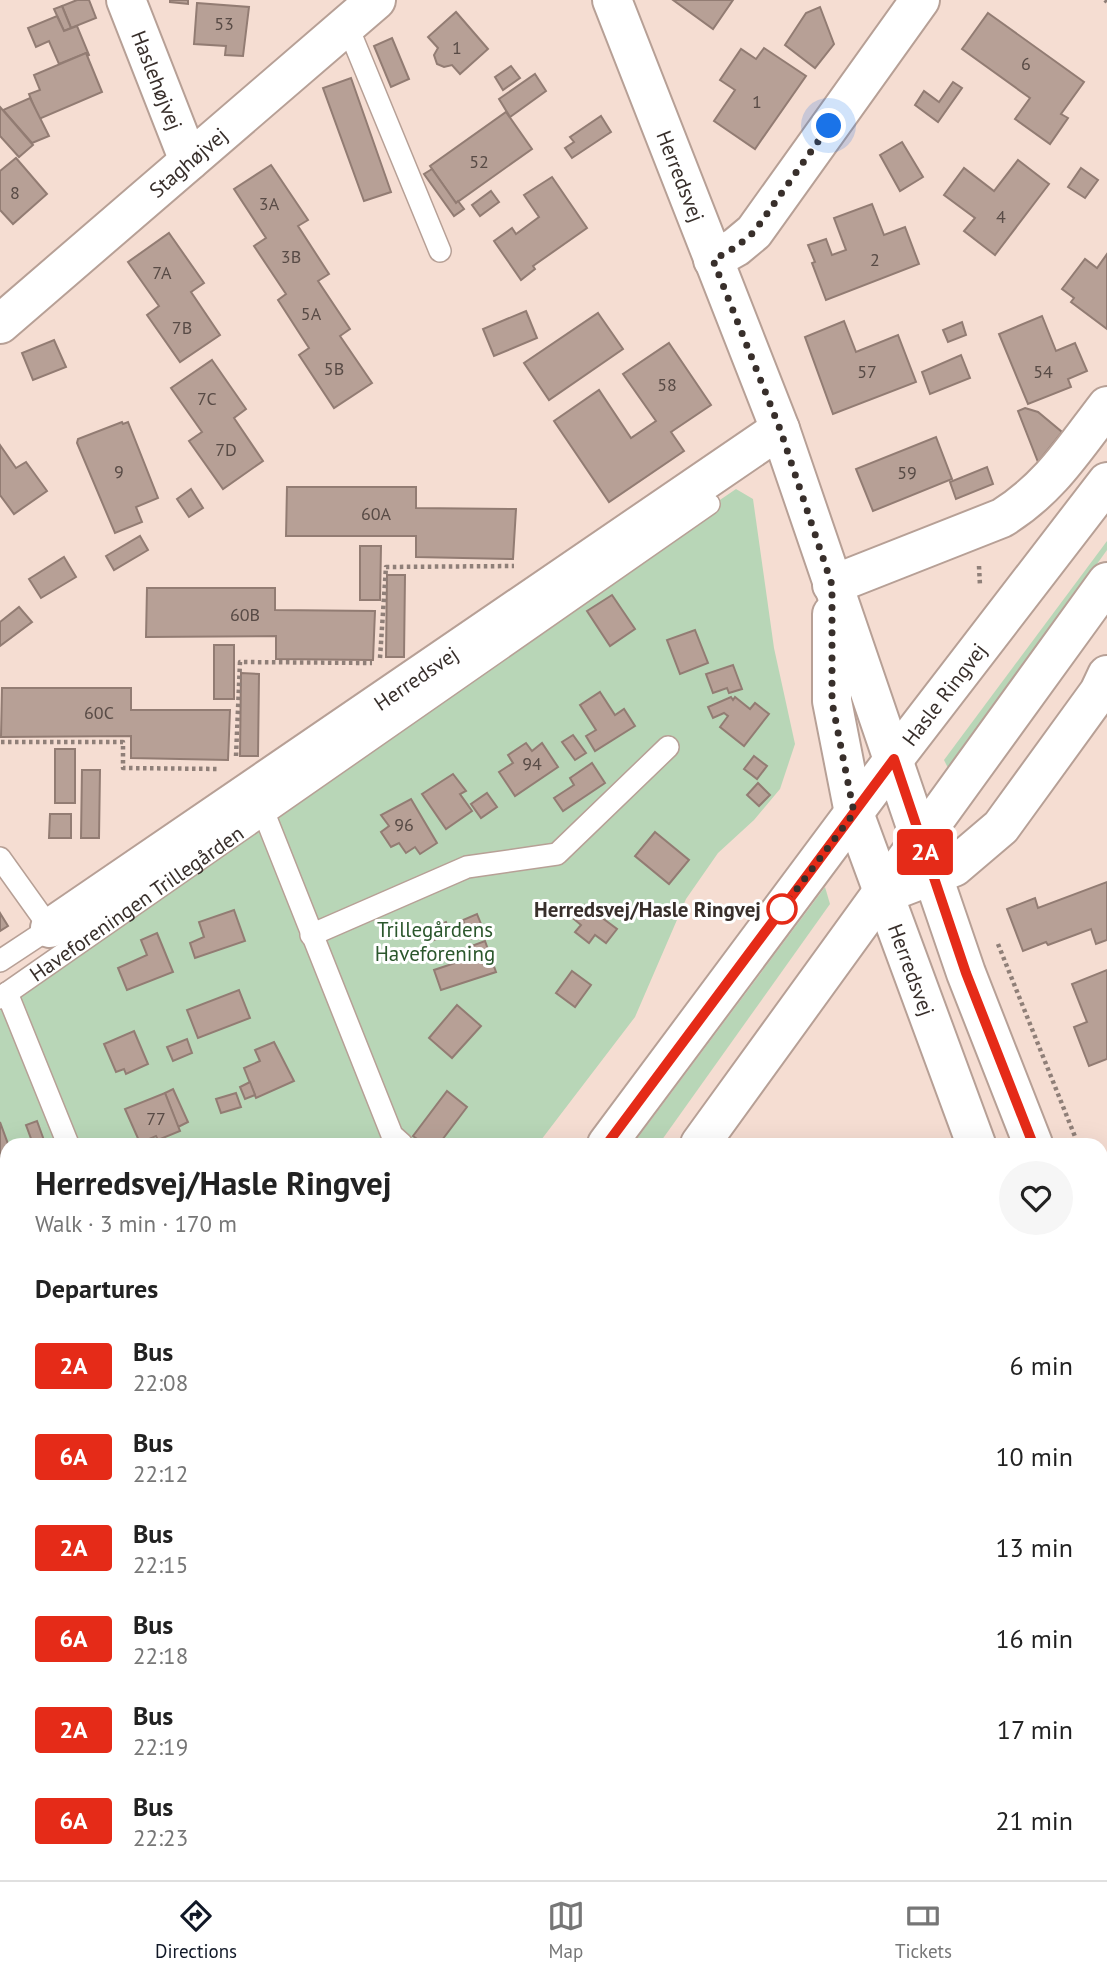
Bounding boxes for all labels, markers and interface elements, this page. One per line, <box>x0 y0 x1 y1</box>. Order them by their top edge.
house number: 53 <box>214 12 234 35</box>
street label: Haslehøjvej <box>126 26 189 134</box>
house number: 1 <box>452 36 462 59</box>
house number: 6 <box>1021 52 1031 75</box>
house number: 1 <box>752 90 762 113</box>
your location <box>811 108 846 143</box>
street label: Staghøjvej <box>143 121 232 203</box>
street label: Herredsvej <box>651 126 711 226</box>
house number: 52 <box>469 150 489 173</box>
house number: 8 <box>10 181 20 204</box>
house number: 3A <box>259 192 280 215</box>
house number: 4 <box>996 205 1006 228</box>
house number: 3B <box>281 245 301 268</box>
house number: 2 <box>870 248 880 271</box>
house number: 7A <box>152 261 172 284</box>
house number: 5A <box>301 302 322 325</box>
house number: 7B <box>172 316 192 339</box>
house number: 5B <box>324 357 344 380</box>
house number: 57 <box>857 360 877 383</box>
house number: 54 <box>1033 360 1053 383</box>
house number: 58 <box>657 373 677 396</box>
house number: 7C <box>197 387 217 410</box>
house number: 7D <box>215 438 237 461</box>
house number: 9 <box>114 460 124 483</box>
house number: 59 <box>897 461 917 484</box>
house number: 60A <box>361 502 392 525</box>
house number: 60B <box>230 603 260 626</box>
street label: Hasle Ringvej <box>896 637 992 751</box>
street label: Herredsvej <box>368 640 463 716</box>
house number: 60C <box>84 701 114 724</box>
house number: 94 <box>522 752 542 775</box>
house number: 96 <box>394 813 414 836</box>
street label: Haveforeningen Trillegården <box>24 819 249 987</box>
line badge: 2A <box>894 829 956 875</box>
text: 2A <box>911 836 939 867</box>
marker: Herredsvej/Hasle Ringvej <box>767 894 797 924</box>
place label: Herredsvej/Hasle Ringvej <box>534 896 761 923</box>
park label: Trillegårdens Haveforening <box>375 916 495 967</box>
street label: Herredsvej <box>882 920 941 1019</box>
house number: 77 <box>146 1107 166 1130</box>
text: Herredsvej/Hasle Ringvej <box>35 1161 392 1204</box>
button: heart <box>999 1161 1073 1235</box>
text: Walk · 3 min · 170 m <box>35 1209 237 1238</box>
text: Departures <box>35 1272 158 1305</box>
text: Bus <box>133 1335 173 1368</box>
text: 6 min <box>1010 1349 1073 1382</box>
text: 2A <box>59 1350 88 1381</box>
text: 22:08 <box>133 1368 188 1397</box>
text: Bus <box>133 1426 173 1459</box>
text: 10 min <box>995 1440 1073 1473</box>
text: 6A <box>59 1441 88 1472</box>
text: 22:12 <box>133 1459 188 1488</box>
text: Bus <box>133 1517 173 1550</box>
text: 13 min <box>995 1531 1073 1564</box>
text: 2A <box>59 1532 88 1563</box>
text: 22:15 <box>133 1550 188 1579</box>
text: Bus <box>133 1608 173 1641</box>
text: 16 min <box>995 1622 1073 1655</box>
text: 6A <box>59 1623 88 1654</box>
text: 22:18 <box>133 1641 188 1670</box>
text: Bus <box>133 1699 173 1732</box>
text: 17 min <box>997 1713 1073 1746</box>
text: 2A <box>59 1714 88 1745</box>
text: 22:19 <box>133 1732 188 1761</box>
text: Bus <box>133 1790 173 1823</box>
text: 21 min <box>995 1804 1073 1837</box>
text: 6A <box>59 1805 88 1836</box>
text: 22:23 <box>133 1823 188 1852</box>
tab: Directions <box>155 1897 237 1963</box>
tab: Map <box>547 1897 585 1963</box>
tab: Tickets <box>895 1897 952 1963</box>

